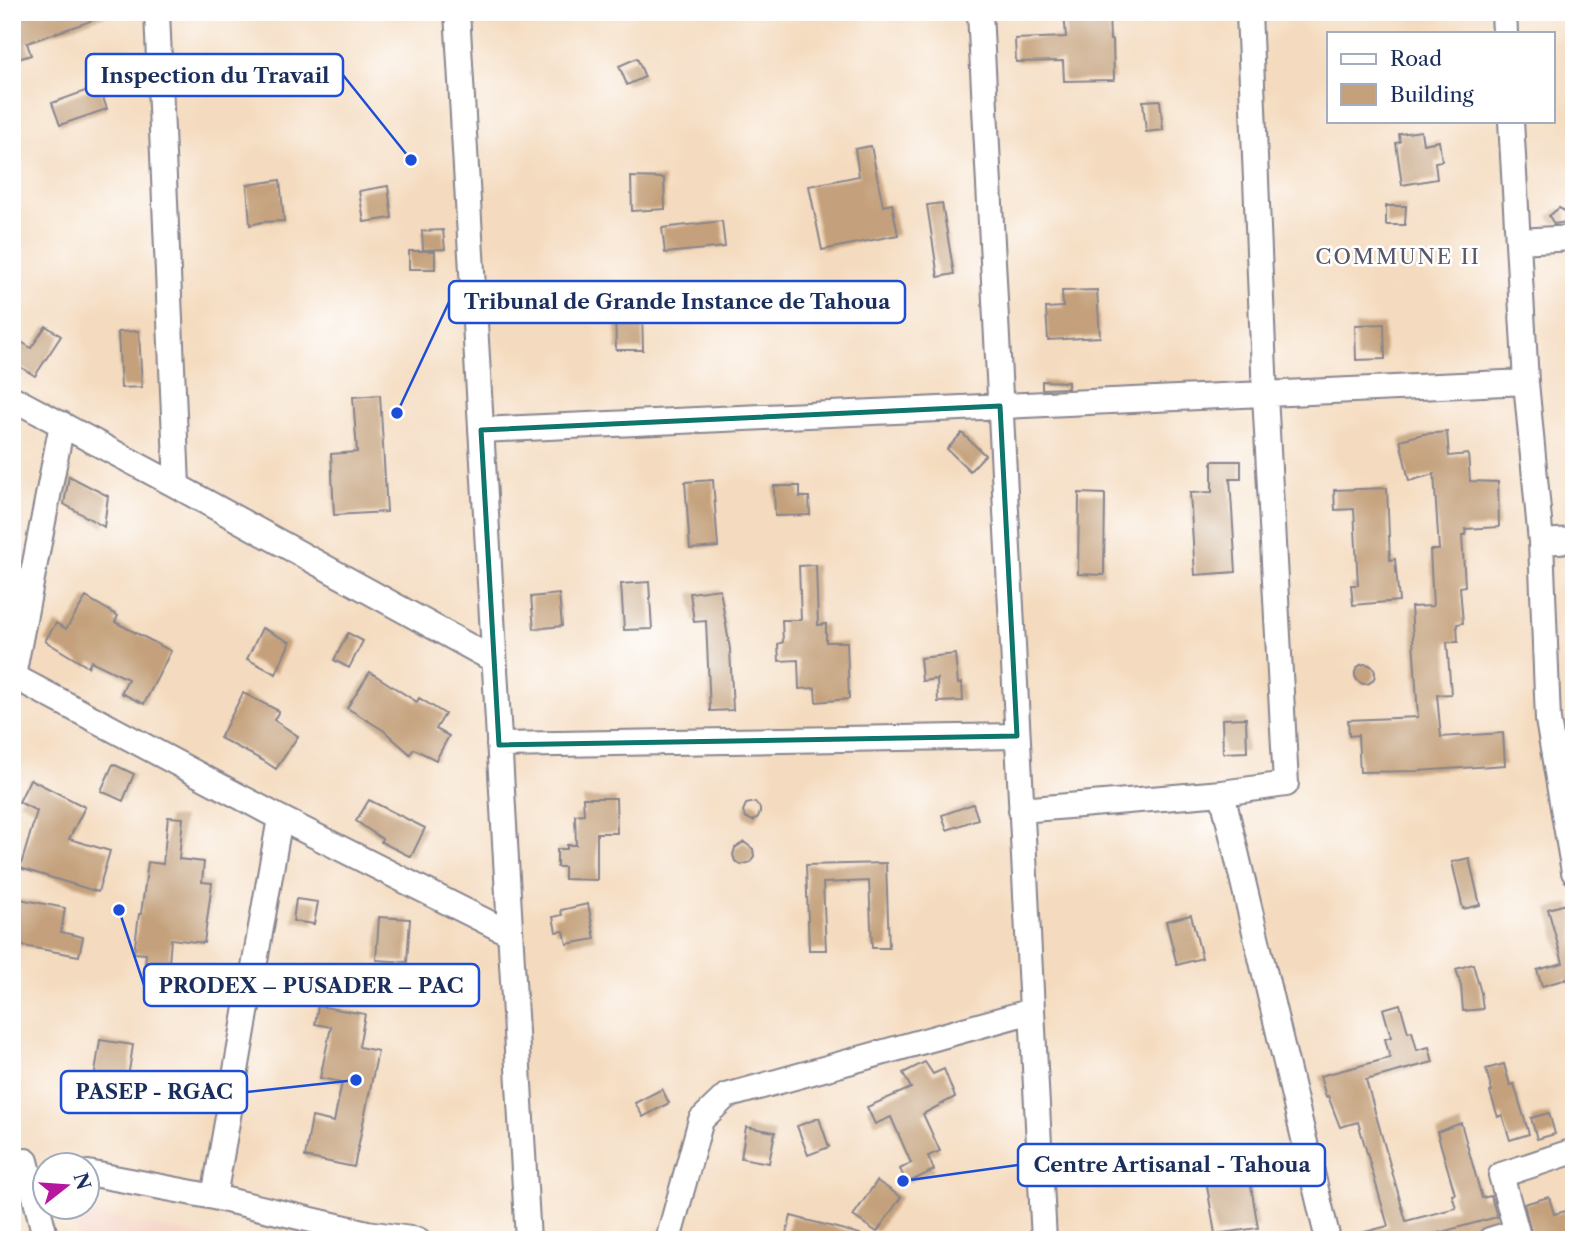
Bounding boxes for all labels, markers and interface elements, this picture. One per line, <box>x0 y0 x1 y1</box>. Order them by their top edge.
legend <box>1327 32 1554 122</box>
text: Road <box>1390 46 1442 71</box>
callout: Inspection du Travail <box>86 54 343 96</box>
text: Inspection du Travail <box>100 63 330 88</box>
text: Building <box>1390 82 1475 107</box>
district label: COMMUNE II <box>1315 244 1481 269</box>
callout: Tribunal de Grande Instance de Tahoua <box>449 281 905 323</box>
text: Tribunal de Grande Instance de Tahoua <box>464 289 891 314</box>
callout: PRODEX – PUSADER – PAC <box>144 964 479 1006</box>
text: PRODEX – PUSADER – PAC <box>158 973 464 998</box>
callout: PASEP - RGAC <box>61 1071 247 1113</box>
text: PASEP - RGAC <box>75 1079 233 1104</box>
callout: Centre Artisanal - Tahoua <box>1018 1144 1325 1186</box>
north arrow <box>32 1150 102 1220</box>
text: Centre Artisanal - Tahoua <box>1033 1152 1311 1177</box>
text: N <box>68 1170 95 1192</box>

